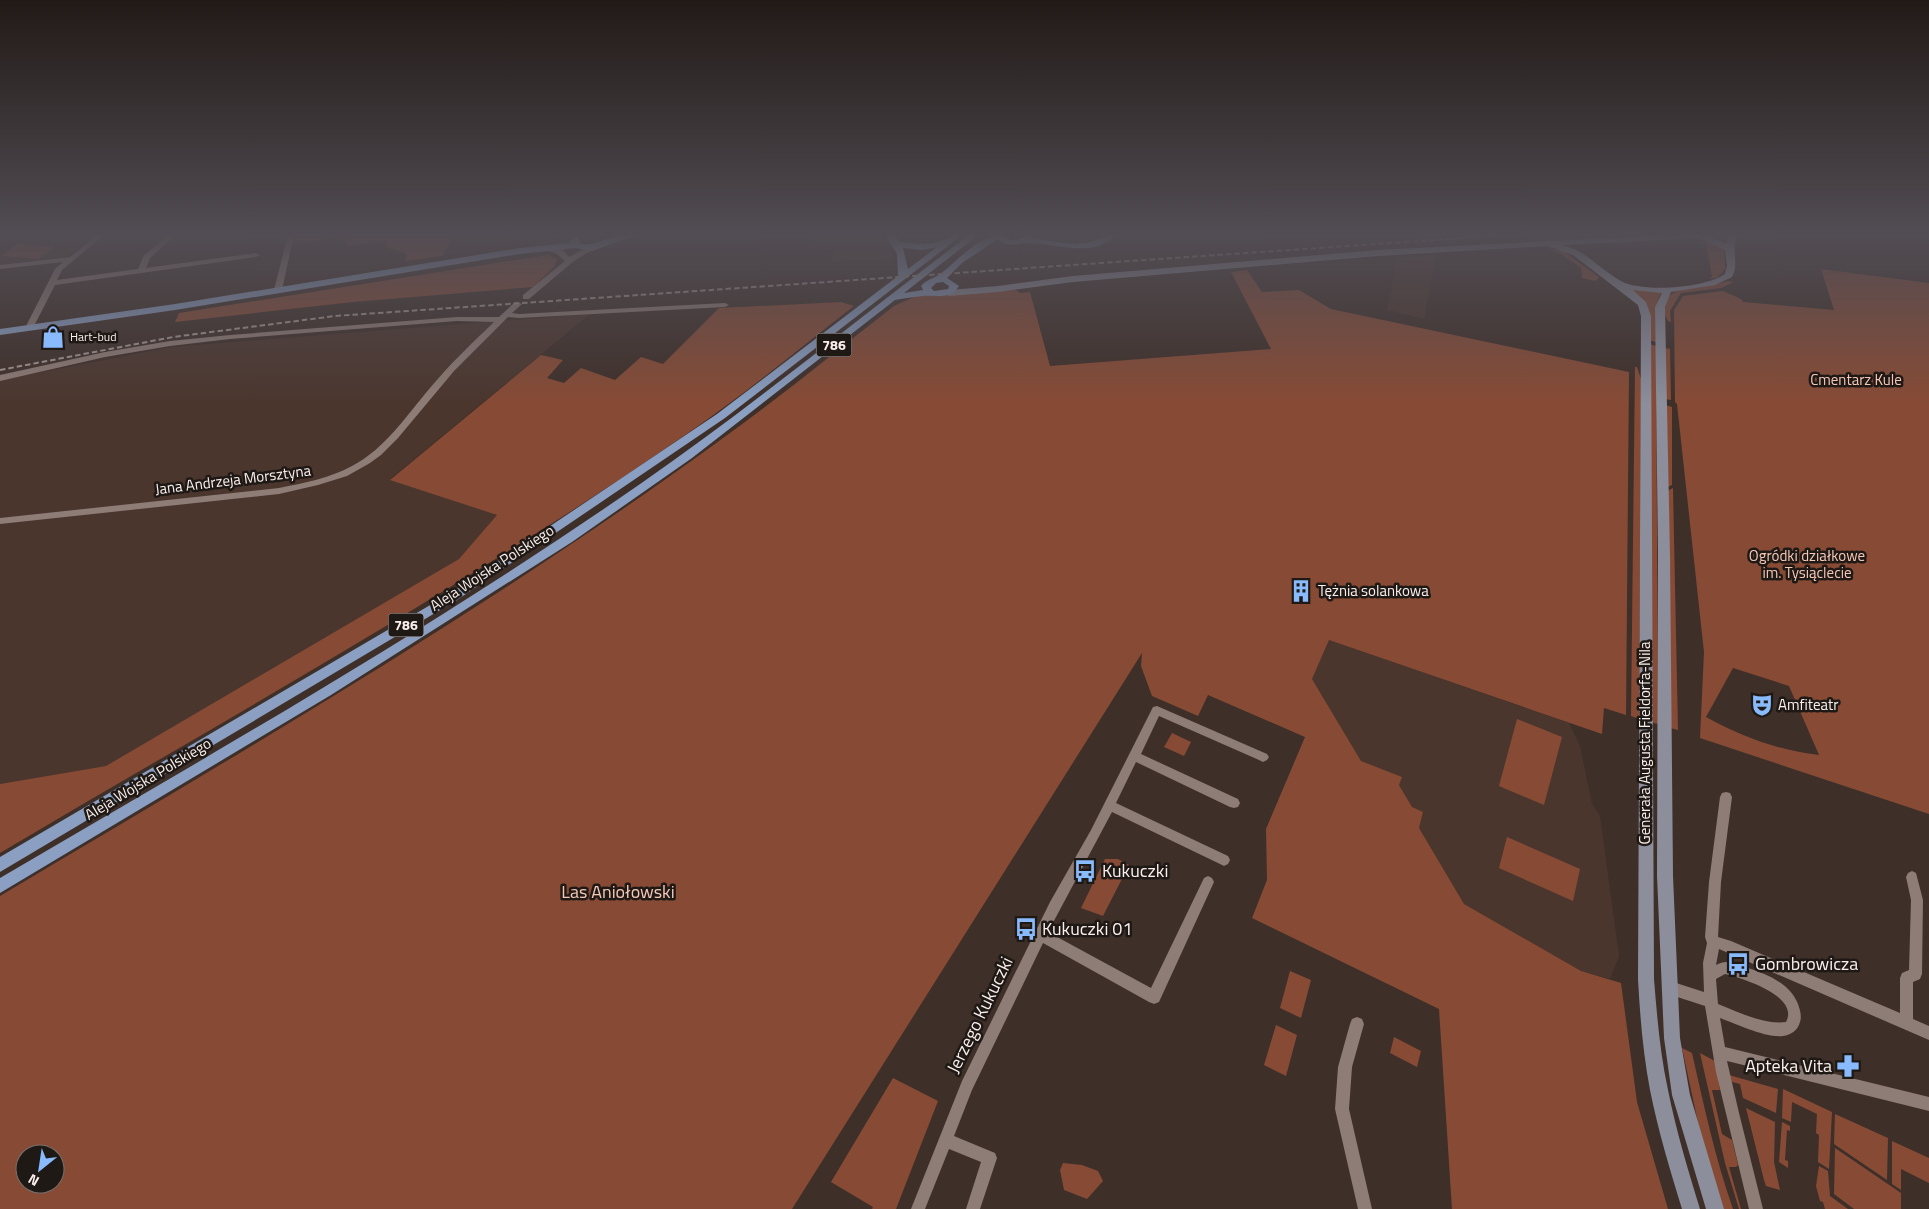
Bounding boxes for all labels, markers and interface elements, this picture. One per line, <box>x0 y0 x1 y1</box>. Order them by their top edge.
shop icon: Hart-bud <box>40 324 66 350</box>
place label: Hart-bud <box>70 327 117 346</box>
road number: 786 <box>816 334 852 356</box>
park label: Cmentarz Kule <box>1810 368 1902 391</box>
street label: Jana Andrzeja Morsztyna <box>154 458 313 500</box>
street label: Aleja Wojska Polskiego <box>425 519 558 616</box>
park label: Ogródki działkowe im. Tysiąclecie <box>1749 544 1865 584</box>
building icon: Tężnia solankowa <box>1288 578 1314 604</box>
place label: Tężnia solankowa <box>1318 579 1429 602</box>
road number: 786 <box>388 614 424 636</box>
street label: Generała Augusta Fieldorfa-Nila <box>1633 641 1656 844</box>
theatre icon: Amfiteatr <box>1749 692 1775 718</box>
place label: Amfiteatr <box>1778 693 1839 716</box>
street label: Aleja Wojska Polskiego <box>80 732 215 826</box>
place label: Kukuczki <box>1102 857 1168 884</box>
bus stop icon: Kukuczki <box>1072 858 1098 884</box>
park label: Las Aniołowski <box>561 878 675 905</box>
place label: Kukuczki 01 <box>1042 915 1132 942</box>
bus stop icon: Kukuczki 01 <box>1013 916 1039 942</box>
place label: Gombrowicza <box>1755 950 1858 977</box>
bus stop icon: Gombrowicza <box>1725 951 1751 977</box>
street label: Jerzego Kukuczki <box>940 952 1019 1078</box>
place label: Apteka Vita <box>1745 1052 1832 1079</box>
pharmacy icon: Apteka Vita <box>1835 1053 1861 1079</box>
north arrow <box>15 1144 65 1194</box>
text: N <box>24 1169 43 1192</box>

